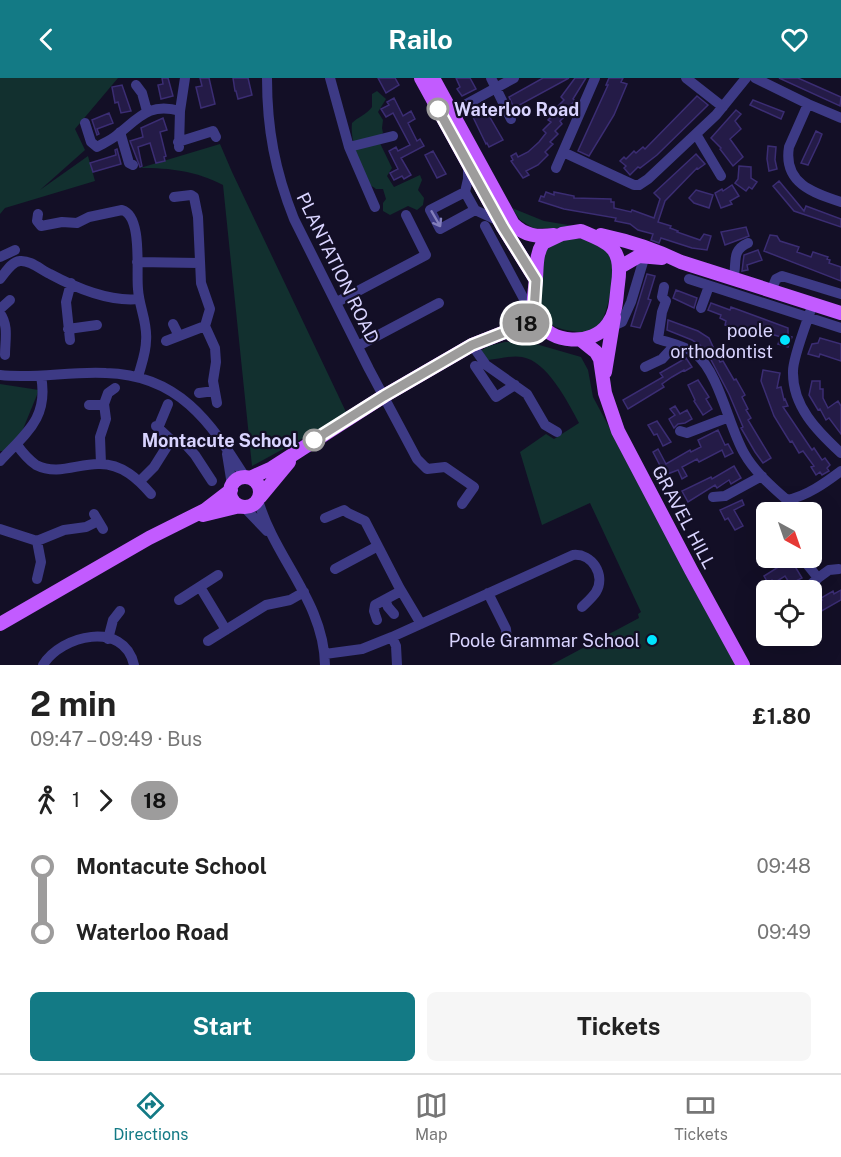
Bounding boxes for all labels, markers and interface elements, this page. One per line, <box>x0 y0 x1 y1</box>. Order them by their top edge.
icon: back <box>30 23 63 56</box>
text: Railo <box>388 23 453 55</box>
icon: heart <box>778 23 811 56</box>
marker: Waterloo Road <box>427 98 449 120</box>
place label: Waterloo Road <box>454 99 579 120</box>
street label: PLANTATION ROAD <box>292 189 384 347</box>
one-way arrow <box>430 211 442 228</box>
line badge: 18 <box>499 304 553 342</box>
text: 18 <box>514 311 538 336</box>
place label: poole orthodontist <box>670 320 773 362</box>
marker: poole orthodontist <box>778 333 792 347</box>
marker: Montacute School <box>303 429 325 451</box>
place label: Montacute School <box>142 430 298 451</box>
street label: GRAVEL HILL <box>648 462 720 572</box>
north arrow <box>756 502 822 568</box>
map controls <box>756 502 822 646</box>
button: locate <box>756 580 822 646</box>
place label: Poole Grammar School <box>449 630 640 651</box>
marker: Poole Grammar School <box>645 633 659 647</box>
text: 2 min <box>30 685 116 723</box>
text: £1.80 <box>753 703 811 729</box>
text: 09:47 – 09:49 · Bus <box>30 727 202 751</box>
icon: walk <box>30 784 63 817</box>
icon: forward <box>89 784 122 817</box>
text: 1 <box>72 788 80 812</box>
text: 18 <box>143 788 166 813</box>
text: Montacute School <box>76 853 267 879</box>
text: 09:48 <box>757 854 811 878</box>
text: Waterloo Road <box>76 919 229 945</box>
text: 09:49 <box>757 920 811 944</box>
button: Start <box>30 992 415 1061</box>
button: Tickets <box>427 992 811 1061</box>
tab: Directions <box>113 1089 188 1144</box>
tab: Map <box>415 1089 448 1144</box>
tab: Tickets <box>674 1089 728 1144</box>

